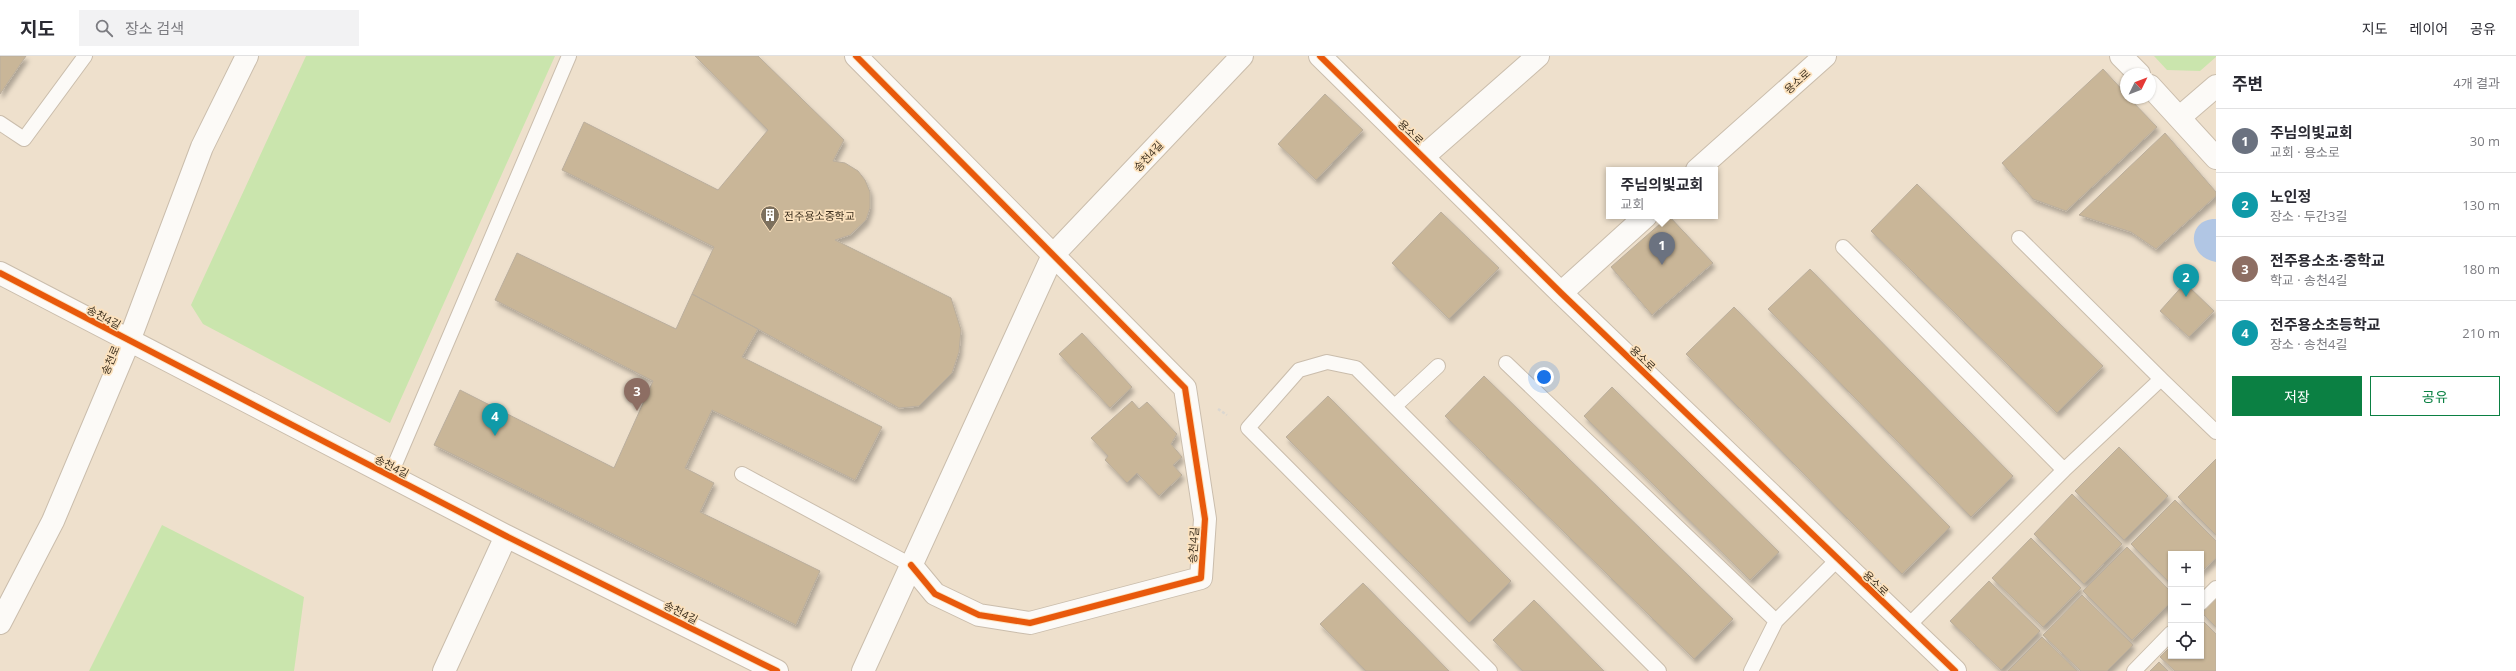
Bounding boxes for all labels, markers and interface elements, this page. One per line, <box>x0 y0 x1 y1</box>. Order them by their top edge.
search box <box>79 10 359 46</box>
text: 지도 <box>20 16 55 42</box>
icon: search <box>93 17 115 39</box>
text: 장소 검색 <box>125 18 184 38</box>
text: 지도 <box>2362 19 2388 38</box>
text: 레이어 <box>2410 19 2448 38</box>
text: 공유 <box>2470 19 2496 38</box>
street label: 용소로 <box>1781 65 1813 97</box>
north arrow <box>2120 68 2156 104</box>
text: 주변 <box>2232 72 2263 95</box>
text: 4개 결과 <box>2453 74 2500 92</box>
street label: 용소로 <box>1395 116 1427 148</box>
text: 주님의빛교회 <box>2270 122 2353 142</box>
text: 1 <box>2241 132 2249 150</box>
text: 30 m <box>2470 132 2500 150</box>
street label: 송천4길 <box>1130 137 1166 175</box>
text: 교회 · 용소로 <box>2270 143 2340 161</box>
popup <box>1606 167 1718 219</box>
text: 주님의빛교회 <box>1621 174 1703 194</box>
text: 노인정 <box>2270 186 2311 206</box>
text: 교회 <box>1621 195 1645 213</box>
text: 2 <box>2241 196 2249 214</box>
text: 130 m <box>2462 196 2500 214</box>
building icon: 전주용소중학교 <box>759 204 781 232</box>
text: 장소 · 두간3길 <box>2270 207 2347 225</box>
place label: 전주용소중학교 <box>784 208 855 223</box>
pin: 1 <box>1649 232 1675 265</box>
text: 전주용소초·중학교 <box>2270 250 2385 270</box>
text: 3 <box>2241 260 2249 278</box>
text: 180 m <box>2462 260 2500 278</box>
pin: 2 <box>2173 264 2199 297</box>
text: 학교 · 송천4길 <box>2270 271 2347 289</box>
street label: 송천4길 <box>84 302 124 332</box>
text: 전주용소초등학교 <box>2270 314 2380 334</box>
text: 4 <box>2241 324 2249 342</box>
text: 210 m <box>2462 324 2500 342</box>
text: 장소 · 송천4길 <box>2270 335 2347 353</box>
street label: 용소로 <box>1627 342 1659 374</box>
street label: 송천로 <box>97 343 123 377</box>
your location <box>1534 367 1554 387</box>
button: 저장 <box>2232 376 2362 416</box>
button: 공유 <box>2370 376 2500 416</box>
pin: 3 <box>624 378 650 411</box>
pin: 4 <box>482 403 508 436</box>
street label: 송천4길 <box>372 451 412 481</box>
street label: 송천4길 <box>1184 526 1202 564</box>
map controls <box>2168 551 2204 659</box>
button: + <box>2168 551 2204 587</box>
street label: 용소로 <box>1860 567 1892 599</box>
button: − <box>2168 587 2204 623</box>
street label: 송천4길 <box>661 597 701 627</box>
button: locate <box>2168 623 2204 659</box>

